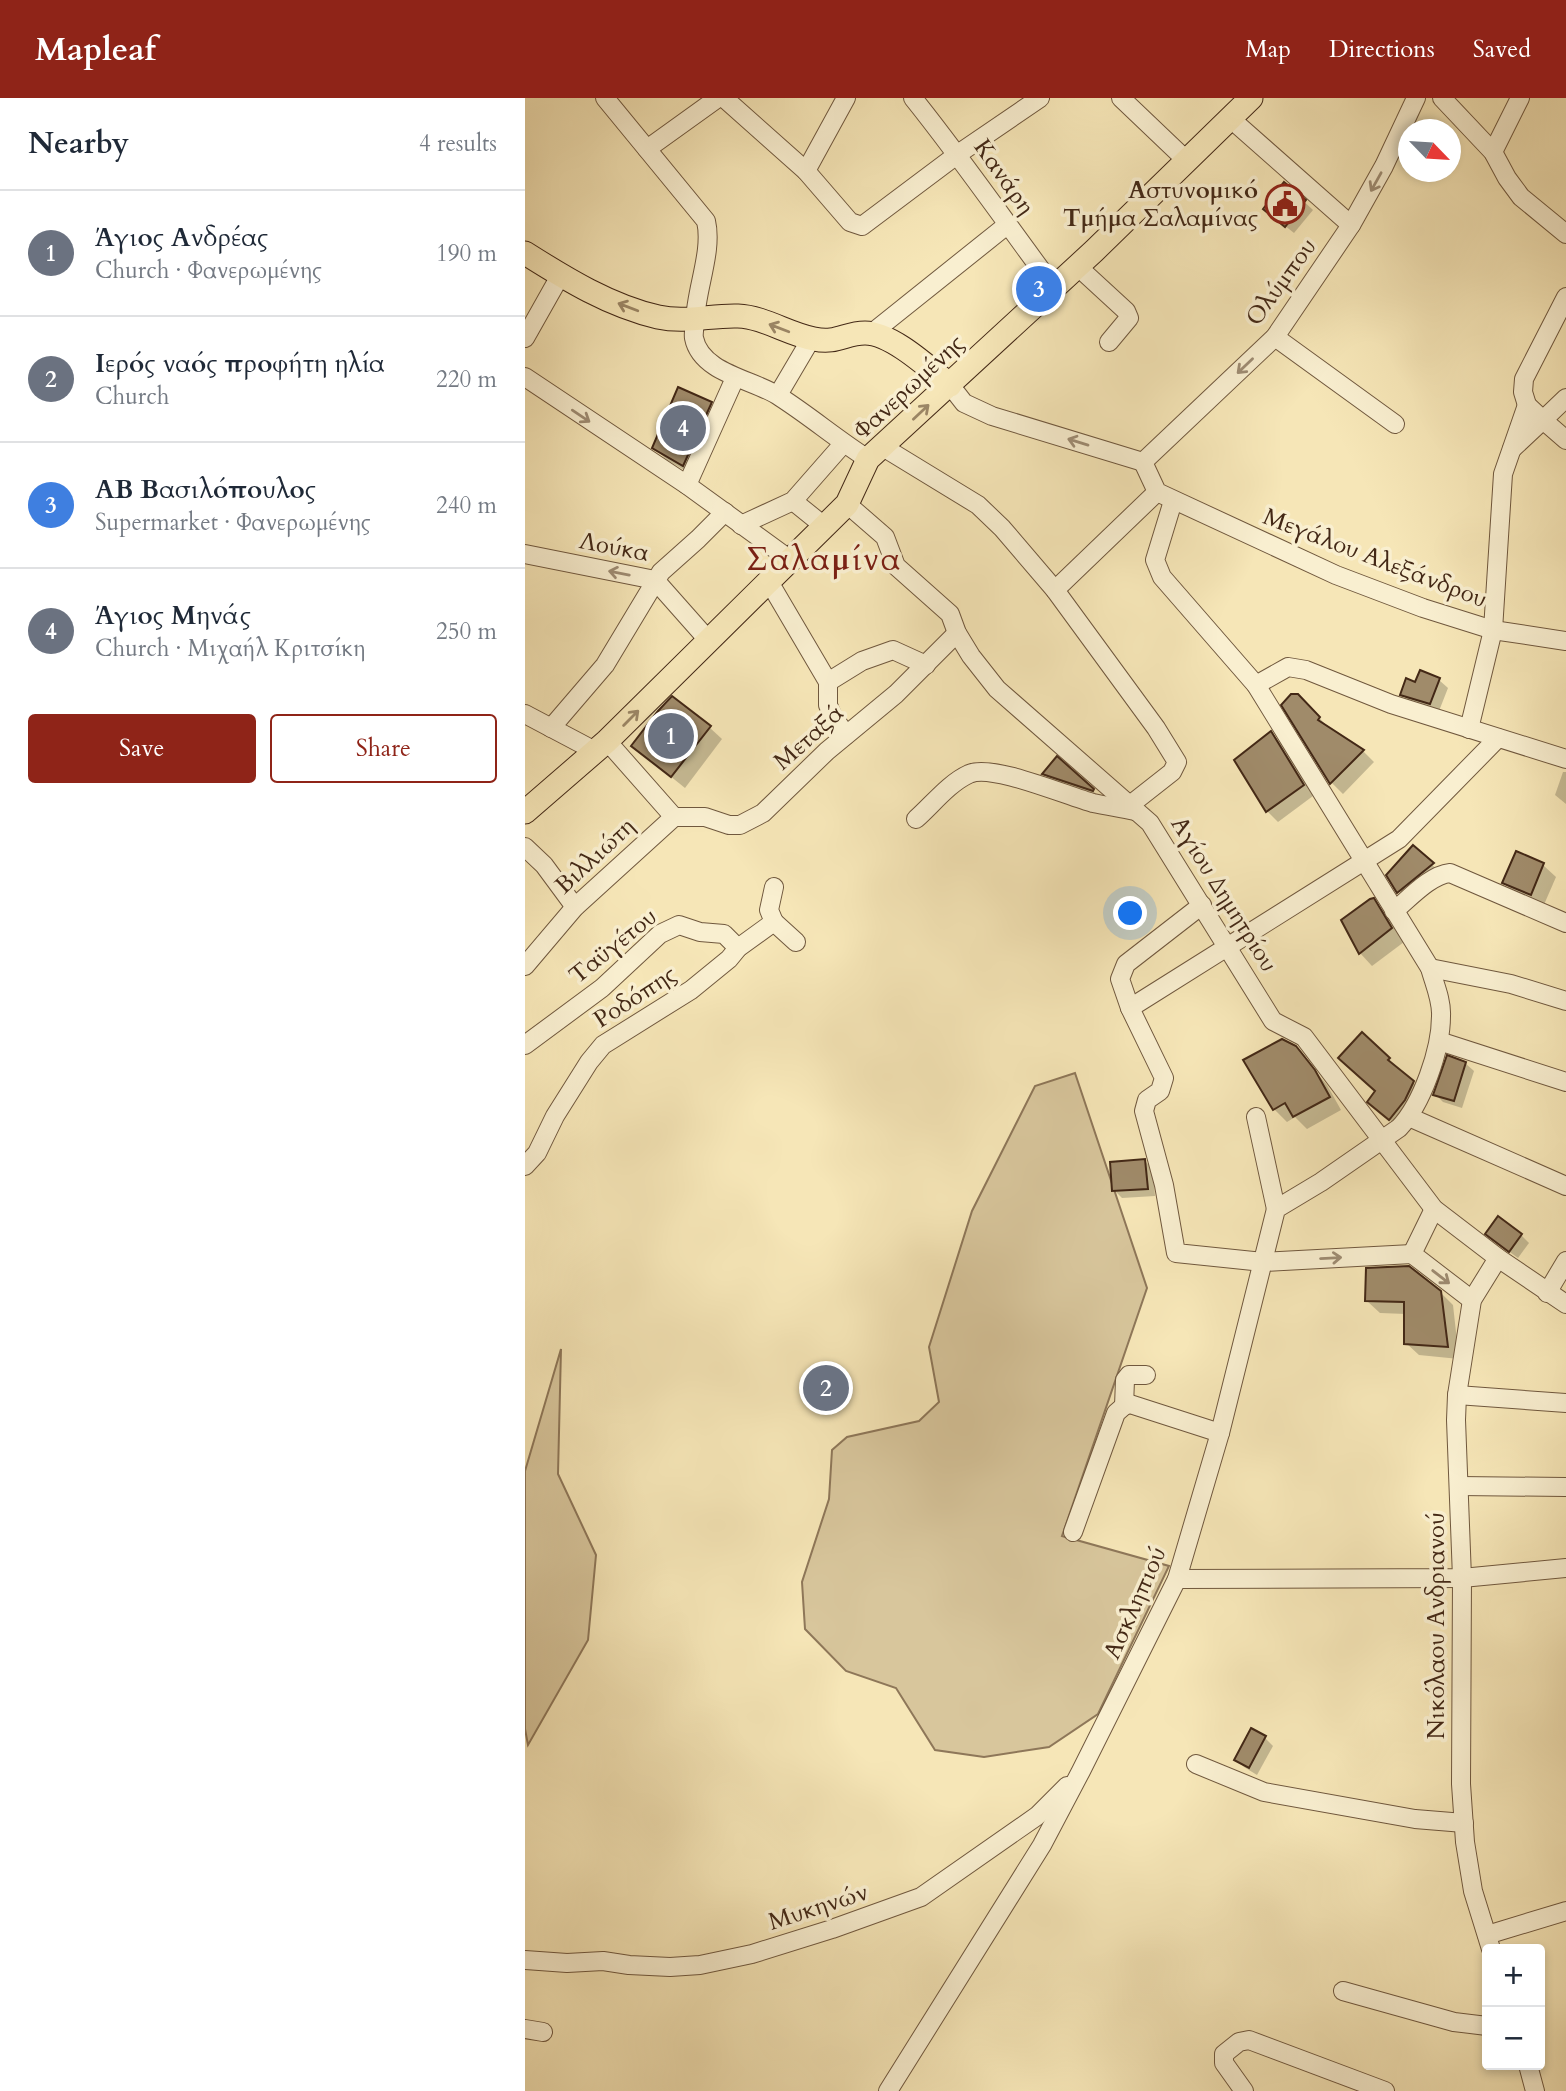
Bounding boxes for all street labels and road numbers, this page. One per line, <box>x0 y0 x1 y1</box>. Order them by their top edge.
street label: Κανάρη <box>966 133 1042 221</box>
street label: Ολύμπου <box>1238 231 1324 333</box>
street label: Φανερωμένης <box>846 327 972 447</box>
street label: Μεγάλου Αλεξάνδρου <box>1258 500 1492 616</box>
street label: Λούκα <box>577 524 652 570</box>
street label: Μεταξά <box>767 696 851 778</box>
street label: Βιλλιώτη <box>548 810 642 902</box>
street label: Αγίου Δημητρίου <box>1163 810 1285 978</box>
street label: Ταϋγέτου <box>562 900 664 992</box>
street label: Ροδόπης <box>587 958 683 1036</box>
street label: Νικόλαου Ανδριανού <box>1420 1512 1453 1740</box>
street label: Ασκληπιού <box>1096 1542 1174 1664</box>
street label: Μυκηνών <box>764 1875 872 1939</box>

